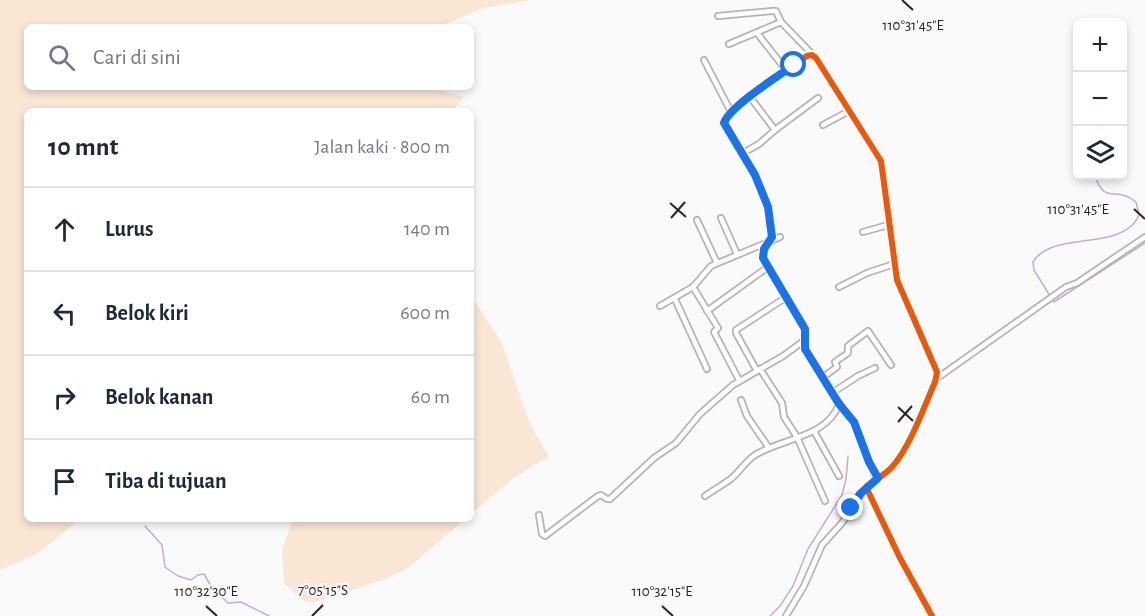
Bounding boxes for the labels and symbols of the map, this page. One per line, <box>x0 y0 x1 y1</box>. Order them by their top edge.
text: 110°31'45"E <box>882 18 944 33</box>
route start <box>780 51 806 77</box>
text: 110°31'45"E <box>1047 202 1109 217</box>
route end <box>837 494 863 520</box>
text: 7°05'15"S <box>298 583 348 598</box>
text: 110°32'30"E <box>174 584 238 599</box>
text: 110°32'15"E <box>632 584 693 599</box>

